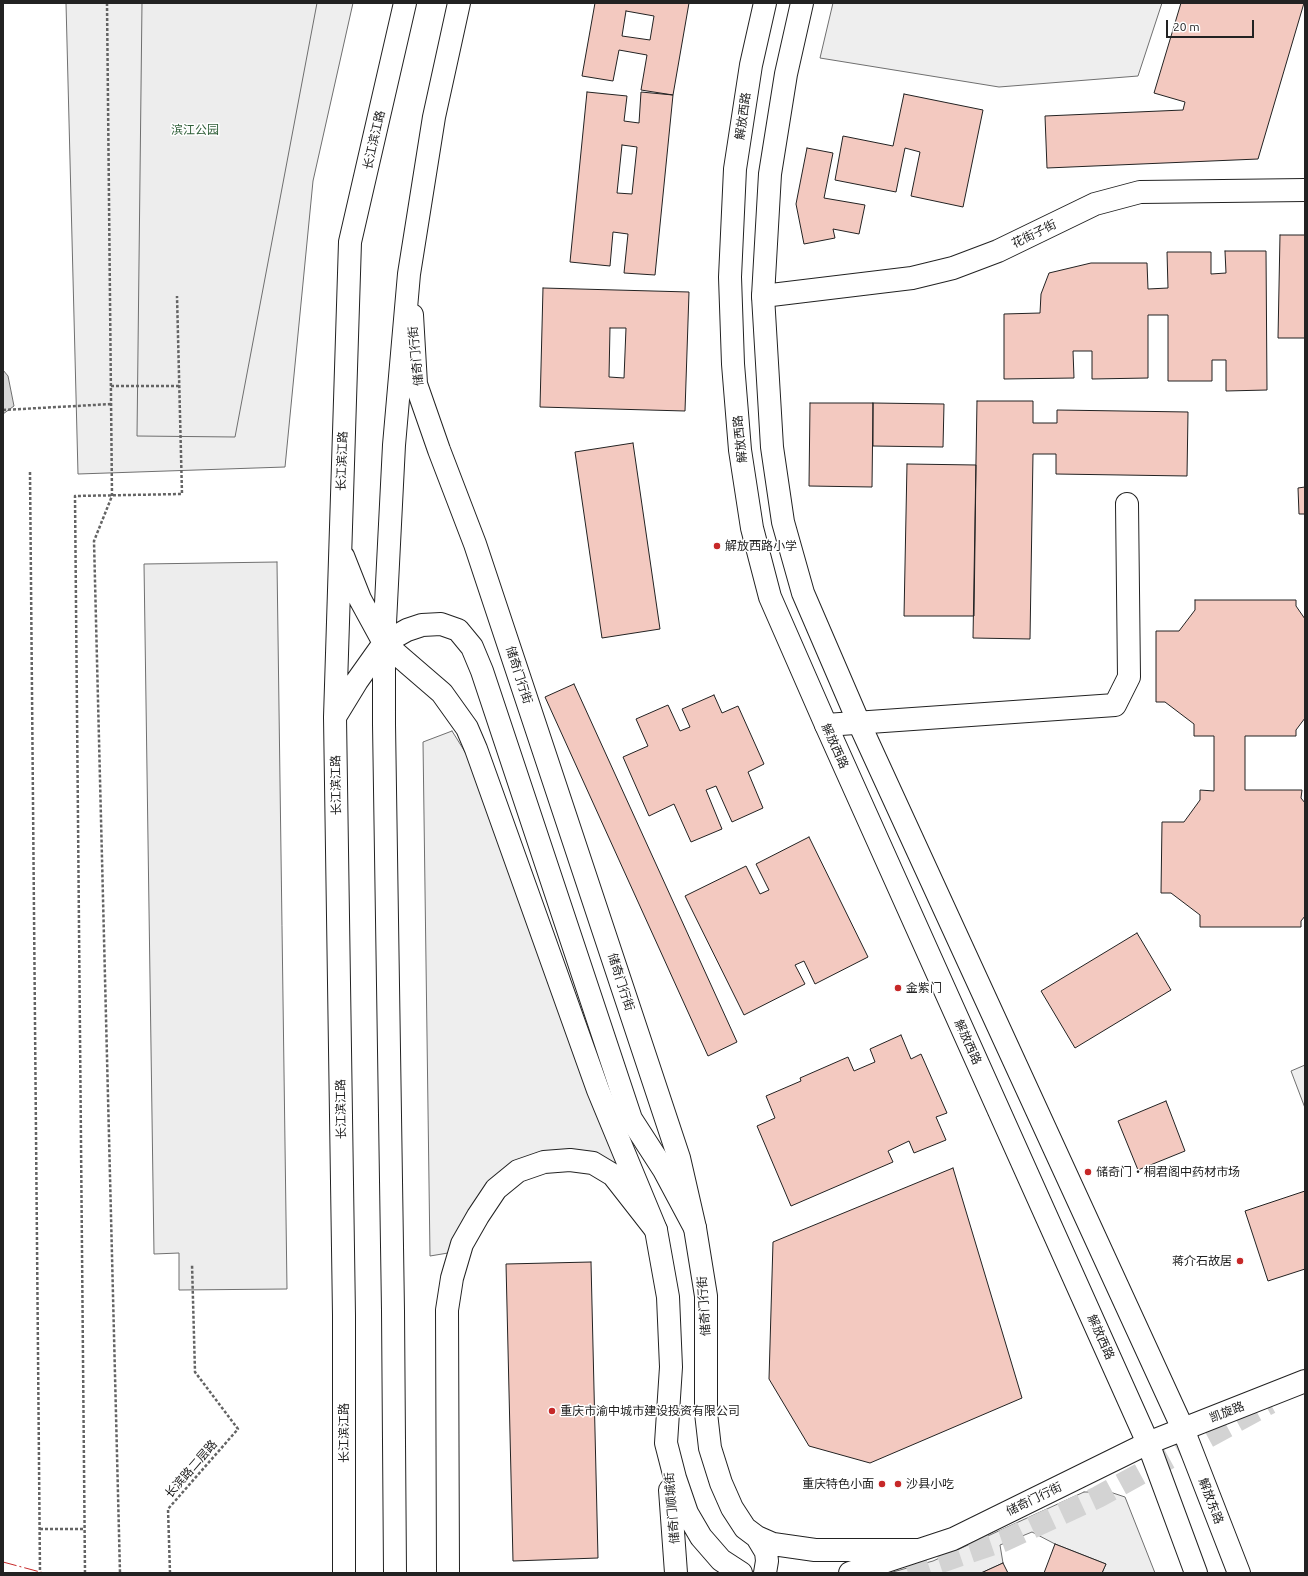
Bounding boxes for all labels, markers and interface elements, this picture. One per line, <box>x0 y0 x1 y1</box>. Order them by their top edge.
scale bar <box>1168 12 1256 38</box>
text: 20 m <box>1173 20 1200 33</box>
street label: 解放西路 <box>733 91 753 141</box>
street label: 长江滨江路 <box>360 109 388 171</box>
park label: 滨江公园 <box>171 123 219 137</box>
street label: 花街子街 <box>1009 217 1059 251</box>
street label: 储奇门行街 <box>406 325 426 387</box>
street label: 解放西路 <box>730 414 750 464</box>
street label: 长江滨江路 <box>334 431 350 491</box>
place label: 解放西路小学 <box>725 539 797 553</box>
marker: 解放西路小学 <box>712 541 722 551</box>
street label: 储奇门行街 <box>503 644 535 706</box>
street label: 解放西路 <box>819 721 851 771</box>
street label: 长江滨江路 <box>328 755 344 815</box>
street label: 储奇门行街 <box>605 951 637 1013</box>
place label: 金紫门 <box>906 981 942 995</box>
marker: 金紫门 <box>893 983 903 993</box>
street label: 解放西路 <box>952 1017 984 1067</box>
street label: 长江滨江路 <box>333 1079 349 1139</box>
place label: 储奇门‧桐君阁中药材市场 <box>1096 1165 1240 1179</box>
marker: 储奇门‧桐君阁中药材市场 <box>1083 1167 1093 1177</box>
place label: 蒋介石故居 <box>1172 1254 1232 1268</box>
marker: 蒋介石故居 <box>1235 1256 1245 1266</box>
street label: 储奇门行街 <box>695 1276 713 1336</box>
street label: 解放西路 <box>1085 1312 1117 1362</box>
street label: 凯旋路 <box>1208 1399 1246 1425</box>
street label: 长江滨江路 <box>337 1403 351 1463</box>
place label: 重庆市渝中城市建设投资有限公司 <box>560 1404 740 1418</box>
marker: 重庆市渝中城市建设投资有限公司 <box>547 1406 557 1416</box>
street label: 长滨路二层路 <box>162 1437 220 1501</box>
street label: 储奇门顺城街 <box>662 1472 682 1544</box>
street label: 解放东路 <box>1196 1476 1226 1526</box>
place label: 重庆特色小面 <box>802 1477 874 1491</box>
place label: 沙县小吃 <box>906 1477 954 1491</box>
marker: 重庆特色小面 <box>877 1479 887 1489</box>
marker: 沙县小吃 <box>893 1479 903 1489</box>
street label: 储奇门行街 <box>1004 1479 1064 1519</box>

